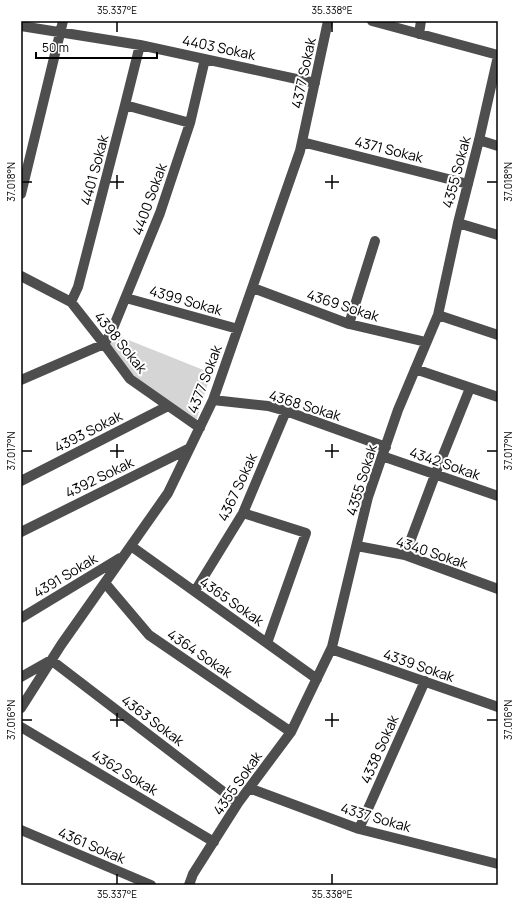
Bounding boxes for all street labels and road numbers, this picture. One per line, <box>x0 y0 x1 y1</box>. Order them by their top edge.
street label: 4403 Sokak <box>181 30 258 64</box>
street label: 4377 Sokak <box>286 35 320 110</box>
street label: 4371 Sokak <box>353 131 426 167</box>
street label: 4401 Sokak <box>76 132 113 207</box>
street label: 4355 Sokak <box>437 133 475 210</box>
street label: 4400 Sokak <box>127 159 171 238</box>
street label: 4399 Sokak <box>147 281 226 320</box>
street label: 4369 Sokak <box>305 284 382 326</box>
street label: 4398 Sokak <box>90 307 152 378</box>
street label: 4377 Sokak <box>182 341 226 416</box>
street label: 4368 Sokak <box>267 385 344 425</box>
street label: 4393 Sokak <box>51 405 126 456</box>
street label: 4355 Sokak <box>341 441 381 518</box>
street label: 4342 Sokak <box>407 442 484 484</box>
street label: 4367 Sokak <box>213 449 261 524</box>
street label: 4392 Sokak <box>62 452 137 502</box>
street label: 4340 Sokak <box>394 532 471 573</box>
street label: 4391 Sokak <box>29 548 101 602</box>
street label: 4365 Sokak <box>196 572 269 631</box>
street label: 4364 Sokak <box>164 624 237 682</box>
street label: 4339 Sokak <box>381 644 458 686</box>
street label: 4363 Sokak <box>118 690 189 750</box>
street label: 4338 Sokak <box>355 711 403 786</box>
street label: 4362 Sokak <box>88 745 163 800</box>
street label: 4355 Sokak <box>208 747 266 819</box>
street label: 4337 Sokak <box>339 798 414 836</box>
street label: 4361 Sokak <box>55 822 130 868</box>

